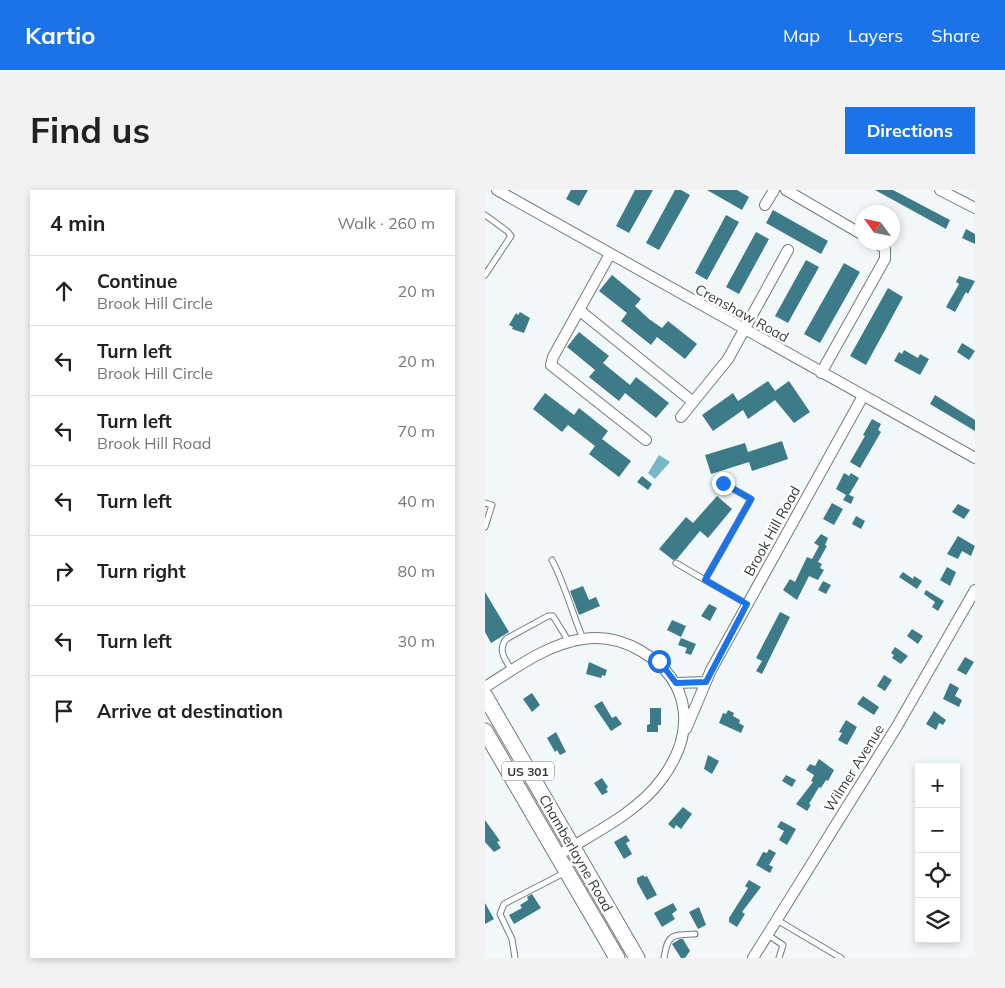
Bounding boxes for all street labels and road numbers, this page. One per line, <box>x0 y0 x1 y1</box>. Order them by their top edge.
street label: Crenshaw Road <box>692 280 792 346</box>
street label: Brook Hill Road <box>740 483 804 579</box>
street label: Wilmer Avenue <box>820 721 888 815</box>
road number: US 301 <box>502 762 554 780</box>
street label: Chamberlayne Road <box>535 791 617 915</box>

